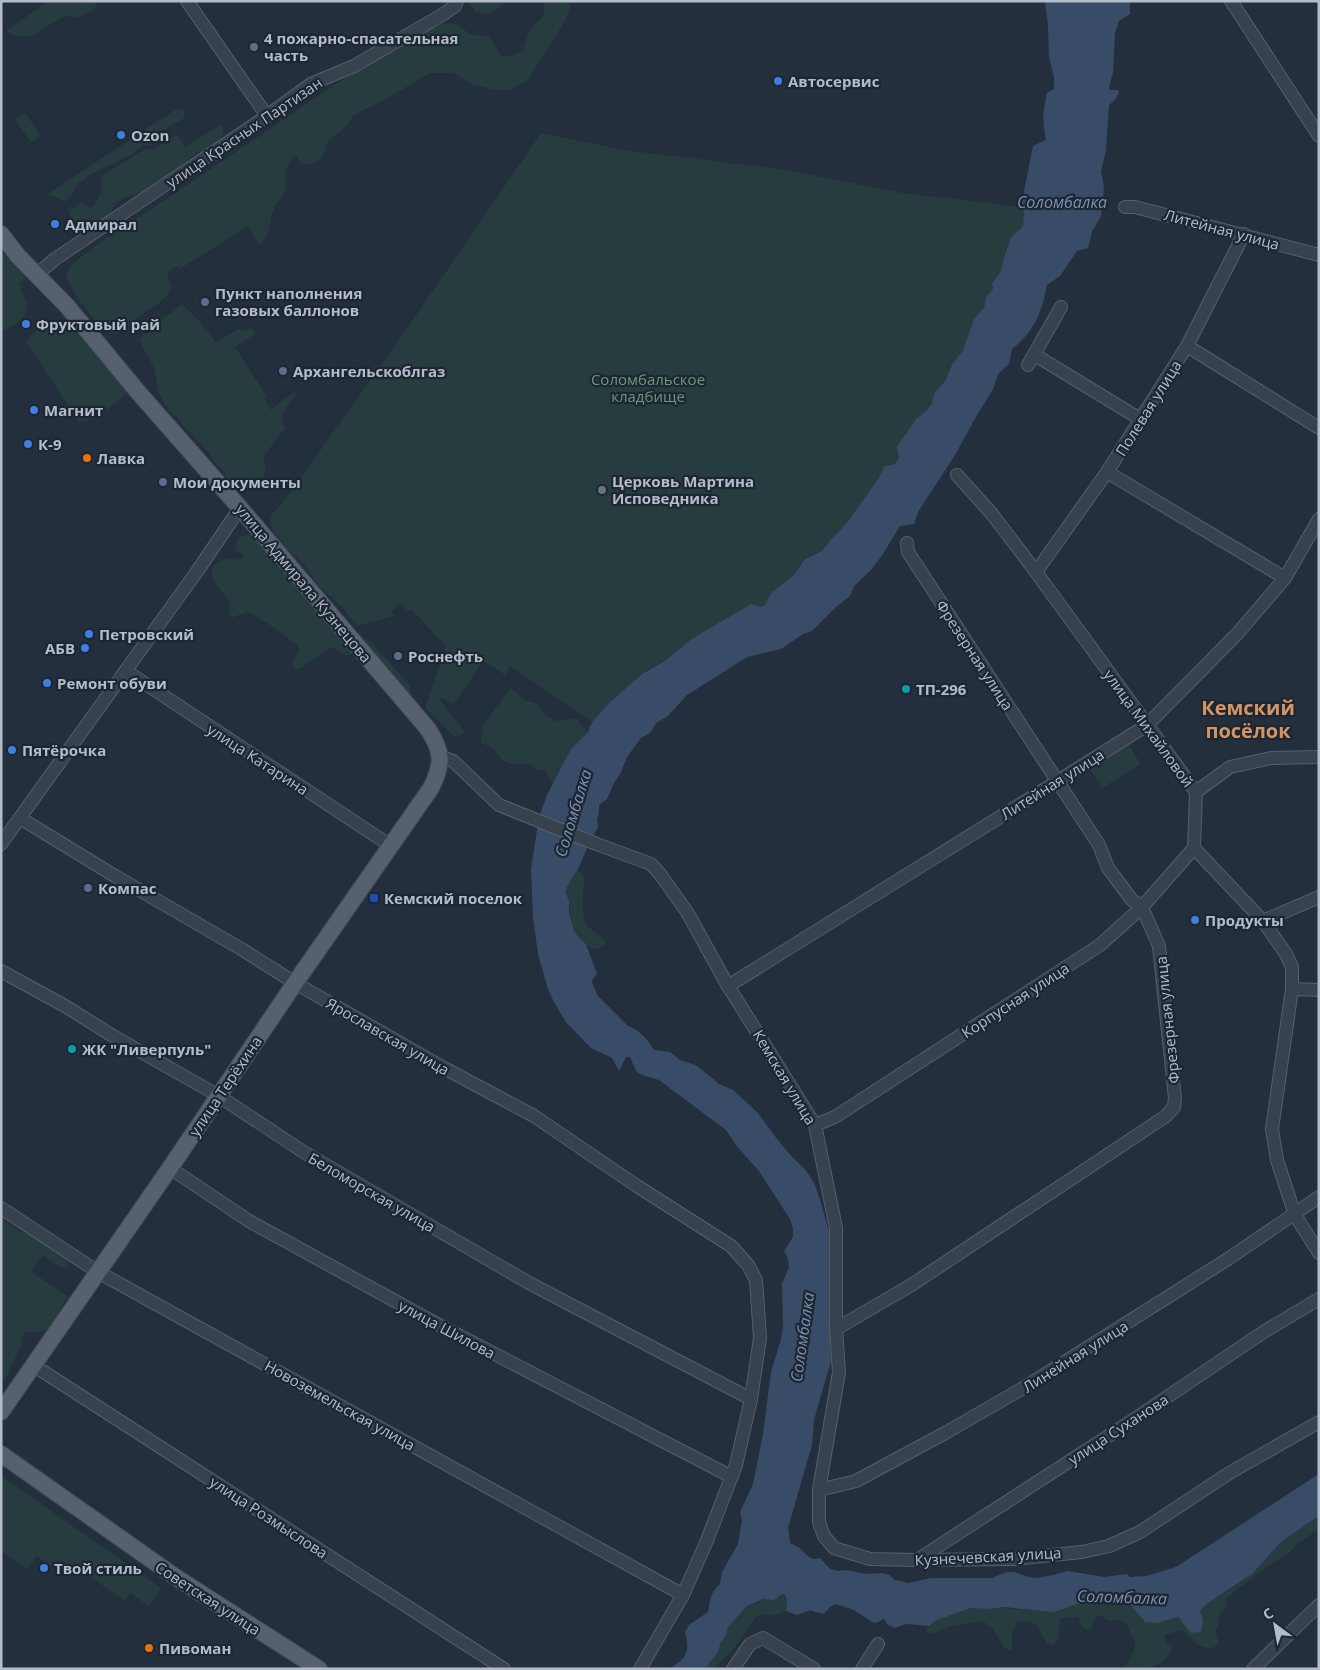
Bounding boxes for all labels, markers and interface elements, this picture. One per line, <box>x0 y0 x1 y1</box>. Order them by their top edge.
place label: 4 пожарно-спасательная часть <box>264 28 458 65</box>
marker: 4 пожарно-спасательная часть <box>248 41 260 53</box>
place label: Автосервис <box>788 71 880 91</box>
street label: улица Красных Партизан <box>162 72 326 192</box>
marker: Автосервис <box>772 75 784 87</box>
place label: Ozon <box>131 125 169 145</box>
marker: Ozon <box>115 129 127 141</box>
water label: Соломбалка <box>1017 191 1107 213</box>
street label: Литейная улица <box>1162 204 1282 254</box>
place label: Адмирал <box>65 214 137 234</box>
marker: Адмирал <box>49 218 61 230</box>
place label: Пункт наполнения газовых баллонов <box>215 283 362 320</box>
marker: Пункт наполнения газовых баллонов <box>199 296 211 308</box>
place label: Фруктовый рай <box>36 314 160 334</box>
marker: Фруктовый рай <box>20 318 32 330</box>
street label: Полевая улица <box>1111 356 1185 460</box>
place label: Архангельскоблгаз <box>293 361 445 381</box>
marker: Архангельскоблгаз <box>277 365 289 377</box>
park label: Соломбальское кладбище <box>591 369 705 406</box>
place label: Магнит <box>44 400 103 420</box>
marker: Магнит <box>28 404 40 416</box>
place label: К-9 <box>38 434 62 454</box>
marker: К-9 <box>22 438 34 450</box>
place label: Лавка <box>97 448 145 468</box>
marker: Лавка <box>81 452 93 464</box>
place label: Церковь Мартина Исповедника <box>612 471 754 508</box>
place label: Мои документы <box>173 472 301 492</box>
marker: Мои документы <box>157 476 169 488</box>
marker: Церковь Мартина Исповедника <box>596 484 608 496</box>
street label: улица Адмирала Кузнецова <box>232 499 376 667</box>
street label: Фрезерная улица <box>932 596 1018 714</box>
place label: Петровский <box>99 624 194 644</box>
marker: Петровский <box>83 628 95 640</box>
place label: АБВ <box>45 638 75 658</box>
marker: АБВ <box>79 642 91 654</box>
place label: Роснефть <box>408 646 483 666</box>
marker: Роснефть <box>392 650 404 662</box>
street label: улица Михайловой <box>1100 665 1198 791</box>
place label: Ремонт обуви <box>57 673 167 693</box>
marker: Ремонт обуви <box>41 677 53 689</box>
place label: ТП-296 <box>916 679 967 699</box>
marker: ТП-296 <box>900 683 912 695</box>
district label: Кемский посёлок <box>1201 694 1295 744</box>
street label: улица Катарина <box>204 719 312 799</box>
place label: Пятёрочка <box>22 740 106 760</box>
marker: Пятёрочка <box>6 744 18 756</box>
street label: Литейная улица <box>996 744 1108 824</box>
water label: Соломбалка <box>549 767 597 859</box>
place label: Компас <box>98 878 157 898</box>
marker: Компас <box>82 882 94 894</box>
place label: Кемский поселок <box>384 888 523 908</box>
marker: Кемский поселок <box>368 892 380 904</box>
place label: Продукты <box>1205 910 1284 930</box>
marker: Продукты <box>1189 914 1201 926</box>
street label: Фрезерная улица <box>1150 955 1184 1085</box>
street label: Корпусная улица <box>957 958 1073 1042</box>
street label: Ярославская улица <box>323 993 453 1079</box>
street label: Кемская улица <box>749 1026 821 1128</box>
street label: улица Терёхина <box>184 1032 266 1140</box>
place label: ЖК "Ливерпуль" <box>82 1039 211 1059</box>
marker: ЖК "Ливерпуль" <box>66 1043 78 1055</box>
street label: Беломорская улица <box>305 1148 439 1236</box>
water label: Соломбалка <box>785 1291 819 1383</box>
street label: улица Шилова <box>395 1295 499 1363</box>
street label: Линейная улица <box>1018 1315 1132 1397</box>
street label: Новоземельская улица <box>261 1355 419 1455</box>
street label: улица Суханова <box>1064 1389 1172 1469</box>
street label: улица Розмыслова <box>206 1471 332 1563</box>
street label: Кузнечевская улица <box>914 1542 1062 1570</box>
street label: Советская улица <box>152 1557 264 1639</box>
place label: Твой стиль <box>54 1558 142 1578</box>
marker: Твой стиль <box>38 1562 50 1574</box>
water label: Соломбалка <box>1077 1584 1167 1610</box>
north arrow <box>1250 1600 1300 1650</box>
text: С <box>1259 1603 1277 1624</box>
place label: Пивоман <box>159 1638 231 1658</box>
marker: Пивоман <box>143 1642 155 1654</box>

